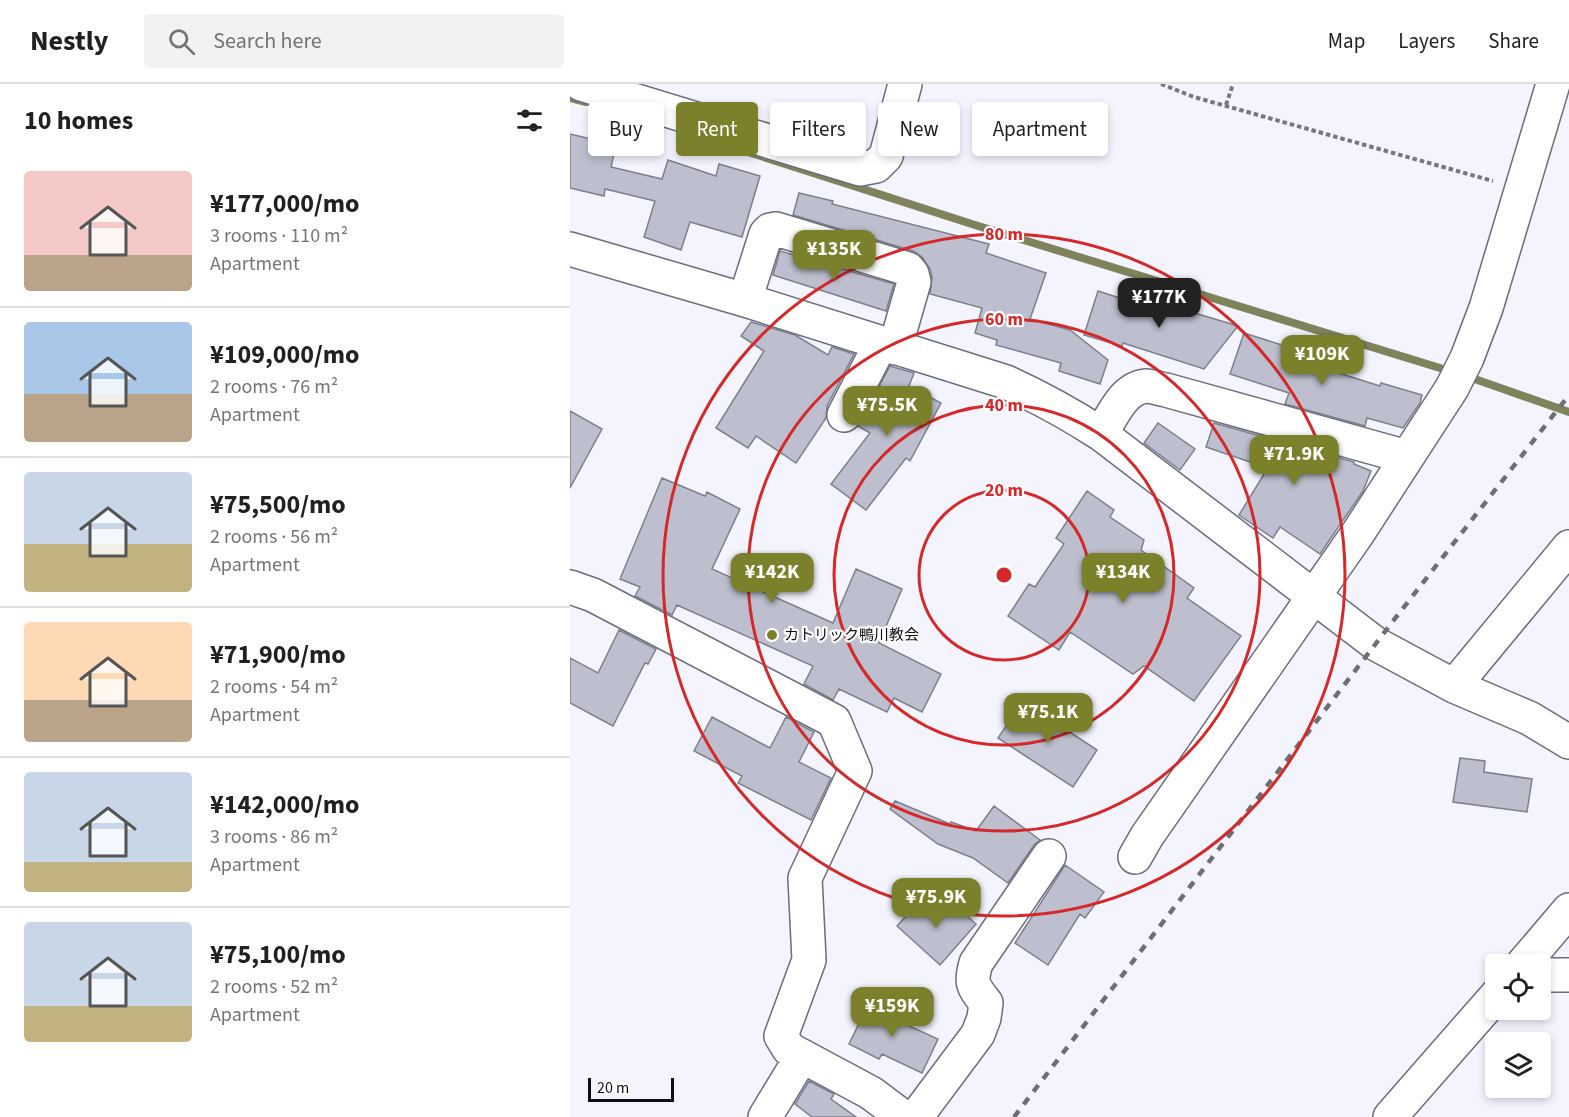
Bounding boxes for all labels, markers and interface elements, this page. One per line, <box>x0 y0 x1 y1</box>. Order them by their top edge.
search box <box>144 14 564 68</box>
text: Nestly <box>30 21 108 61</box>
icon: search <box>165 25 198 58</box>
text: Search here <box>213 25 322 57</box>
text: Map <box>1328 26 1365 56</box>
text: Layers <box>1398 26 1455 56</box>
text: Share <box>1488 26 1539 56</box>
text: 10 homes <box>24 102 133 139</box>
chip: Buy <box>588 102 664 156</box>
chip: Rent <box>676 102 758 156</box>
chip: Filters <box>770 102 866 156</box>
chip: New <box>878 102 960 156</box>
chip: Apartment <box>972 102 1108 156</box>
icon: filters <box>513 104 546 137</box>
text: ¥177,000/mo <box>210 185 359 222</box>
icon: home <box>72 195 144 267</box>
text: 3 rooms · 110 m² <box>210 222 348 250</box>
text: 80 m <box>985 222 1023 247</box>
pin: ¥135K <box>792 230 876 281</box>
text: ¥135K <box>807 235 861 263</box>
text: Apartment <box>210 250 300 278</box>
pin: ¥177K <box>1117 278 1201 329</box>
text: ¥177K <box>1132 283 1186 311</box>
text: 60 m <box>985 307 1023 332</box>
pin: ¥109K <box>1280 335 1364 386</box>
text: ¥109,000/mo <box>210 336 359 373</box>
text: ¥109K <box>1295 340 1349 368</box>
icon: home <box>72 346 144 418</box>
text: 2 rooms · 76 m² <box>210 373 338 401</box>
pin: ¥75.5K <box>838 386 936 437</box>
text: ¥75.5K <box>857 391 917 419</box>
text: 40 m <box>985 393 1023 418</box>
text: Apartment <box>210 401 300 429</box>
pin: ¥71.9K <box>1245 435 1343 486</box>
text: ¥71.9K <box>1264 440 1324 468</box>
text: 20 m <box>985 478 1023 503</box>
text: ¥75,500/mo <box>210 486 346 523</box>
icon: home <box>72 496 144 568</box>
text: 2 rooms · 56 m² <box>210 523 338 551</box>
text: Apartment <box>210 551 300 579</box>
pin: ¥142K <box>730 553 814 604</box>
pin: ¥134K <box>1081 553 1165 604</box>
text: ¥142K <box>745 558 799 586</box>
text: ¥134K <box>1096 558 1150 586</box>
centre of rings <box>994 565 1014 585</box>
place label: カトリック鴨川教会 <box>784 625 919 646</box>
marker: カトリック鴨川教会 <box>765 628 779 642</box>
text: ¥71,900/mo <box>210 636 346 673</box>
icon: home <box>72 646 144 718</box>
text: 2 rooms · 54 m² <box>210 673 338 701</box>
pin: ¥75.1K <box>999 693 1097 744</box>
text: ¥75.1K <box>1018 698 1078 726</box>
text: Apartment <box>210 701 300 729</box>
text: ¥142,000/mo <box>210 786 359 823</box>
icon: home <box>72 796 144 868</box>
text: 3 rooms · 86 m² <box>210 823 338 851</box>
text: Apartment <box>210 851 300 879</box>
pin: ¥75.9K <box>887 878 985 929</box>
text: ¥75.9K <box>906 883 966 911</box>
text: ¥75,100/mo <box>210 936 346 973</box>
icon: home <box>72 946 144 1018</box>
map controls <box>1485 954 1551 1098</box>
button: locate <box>1485 954 1551 1020</box>
text: 2 rooms · 52 m² <box>210 973 338 1001</box>
pin: ¥159K <box>850 987 934 1038</box>
text: ¥159K <box>865 992 919 1020</box>
text: Apartment <box>210 1001 300 1029</box>
button: layers <box>1485 1032 1551 1098</box>
scale bar <box>588 1075 674 1102</box>
text: 20 m <box>597 1077 629 1099</box>

